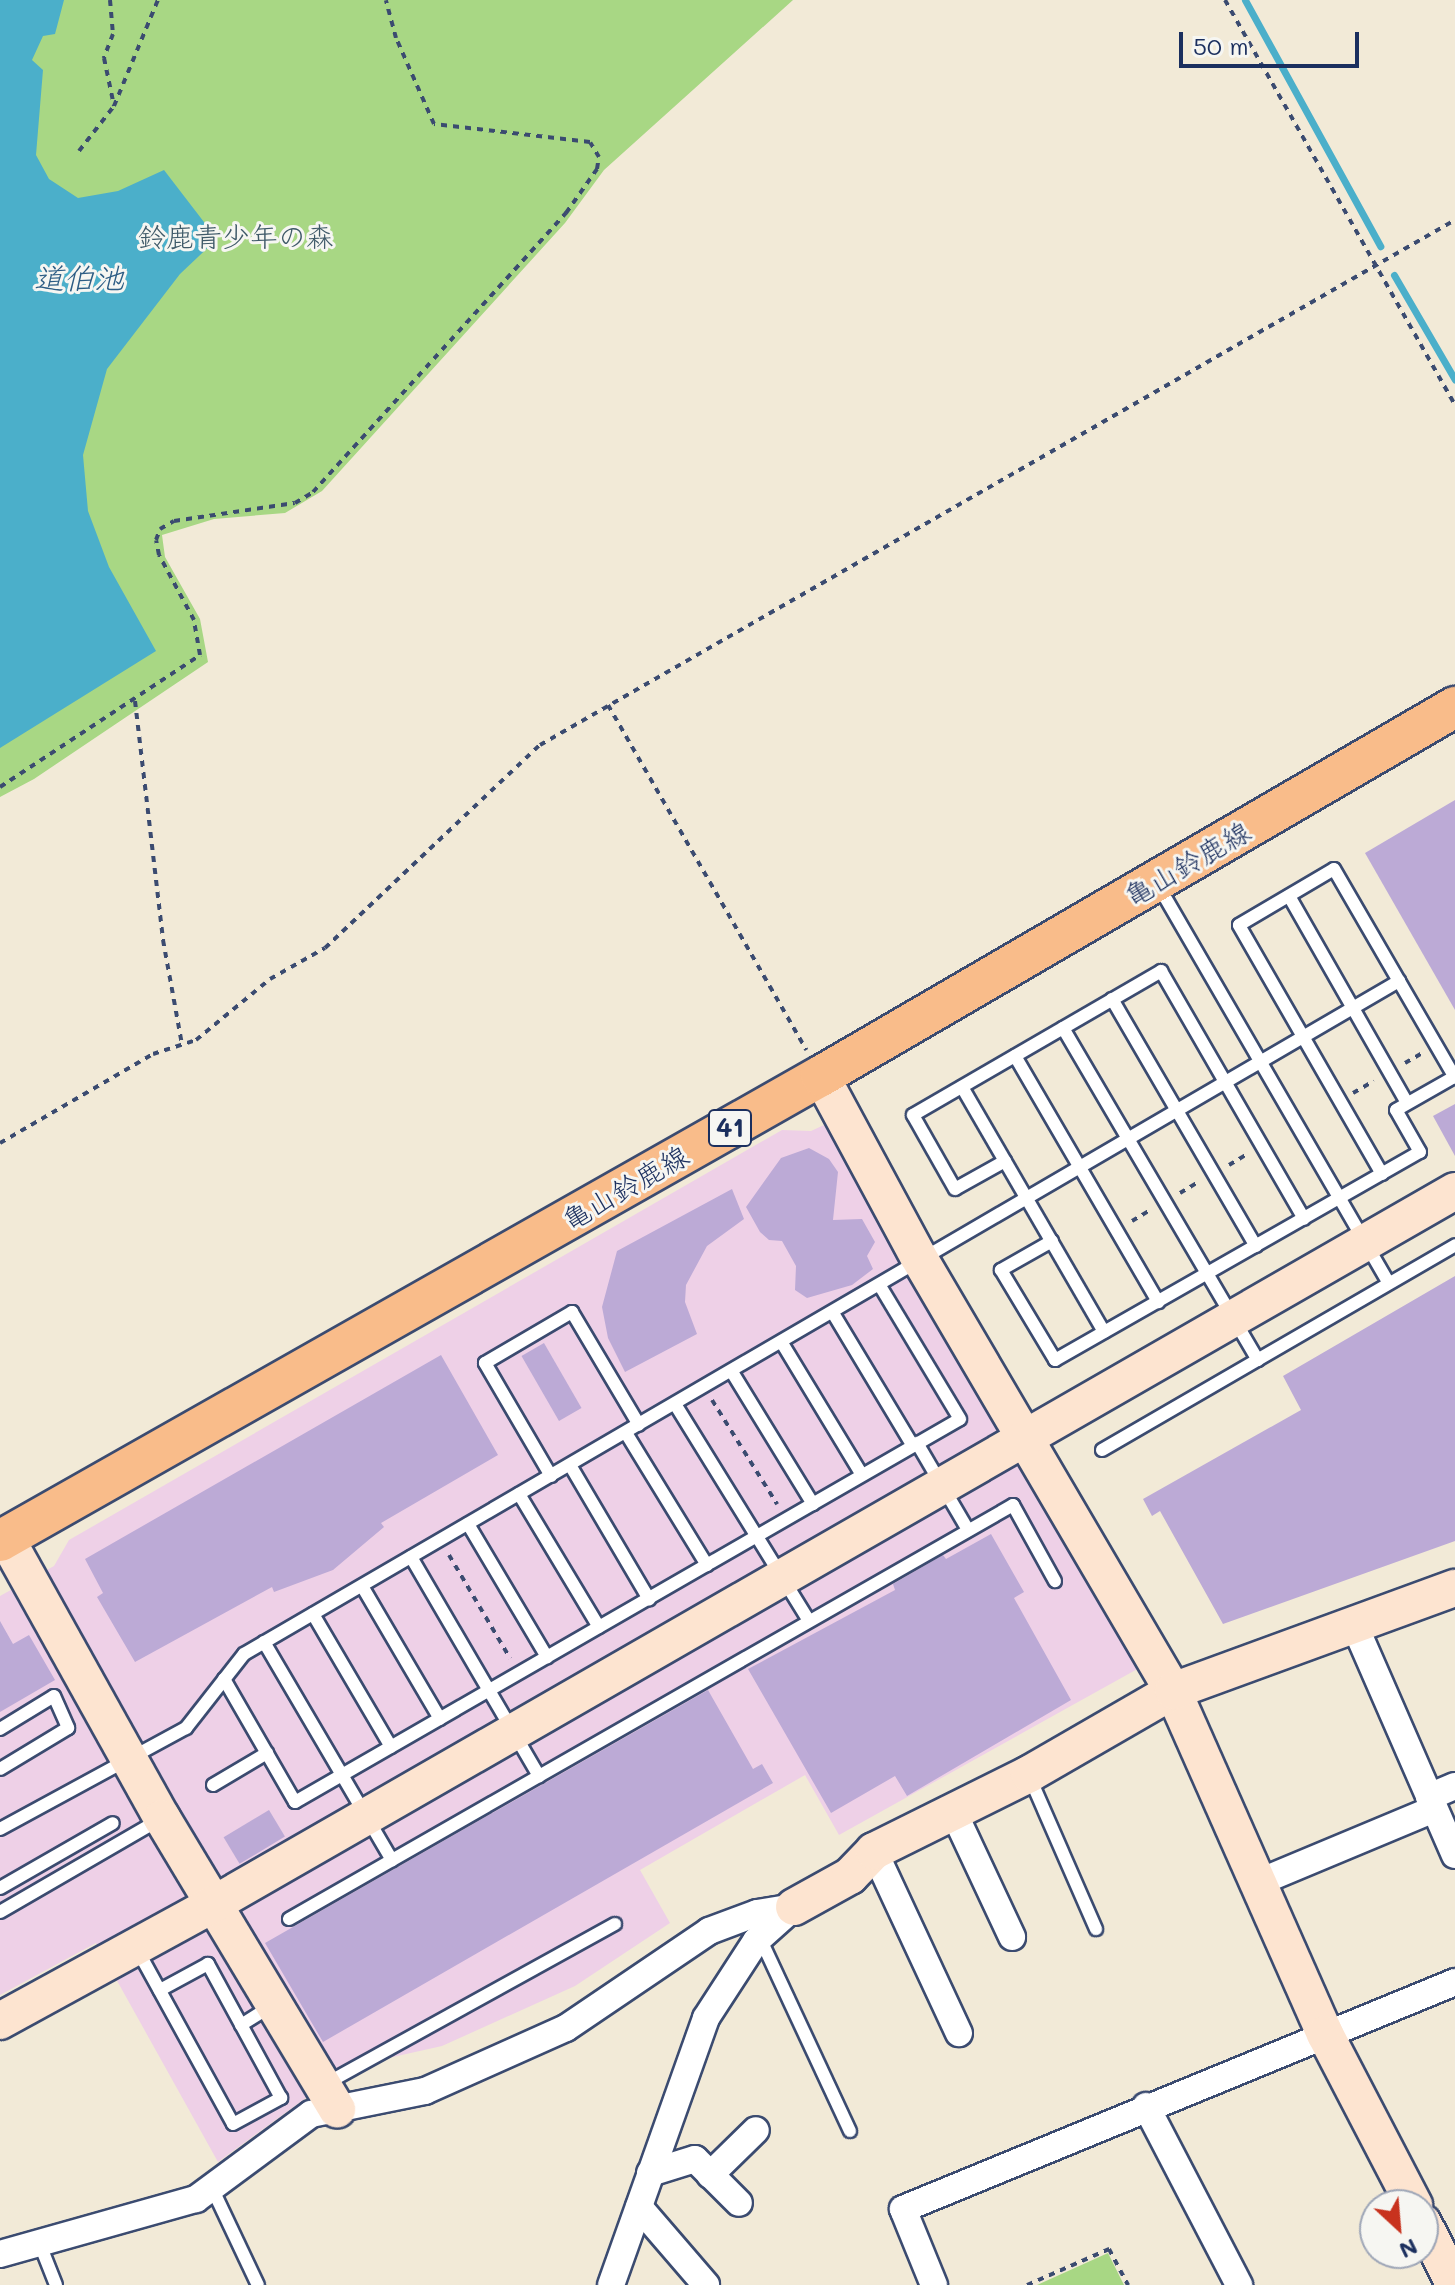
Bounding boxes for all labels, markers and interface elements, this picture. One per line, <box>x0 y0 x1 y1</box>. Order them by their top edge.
scale bar <box>1183 16 1363 66</box>
text: 50 m <box>1193 30 1249 61</box>
park label: 鈴鹿青少年の森 <box>138 219 334 253</box>
water label: 道伯池 <box>34 259 124 295</box>
street label: 亀山鈴鹿線 <box>1118 813 1256 913</box>
road number: 41 <box>706 1106 754 1150</box>
street label: 亀山鈴鹿線 <box>556 1137 694 1237</box>
north arrow <box>1359 2189 1439 2269</box>
text: N <box>1395 2233 1423 2266</box>

